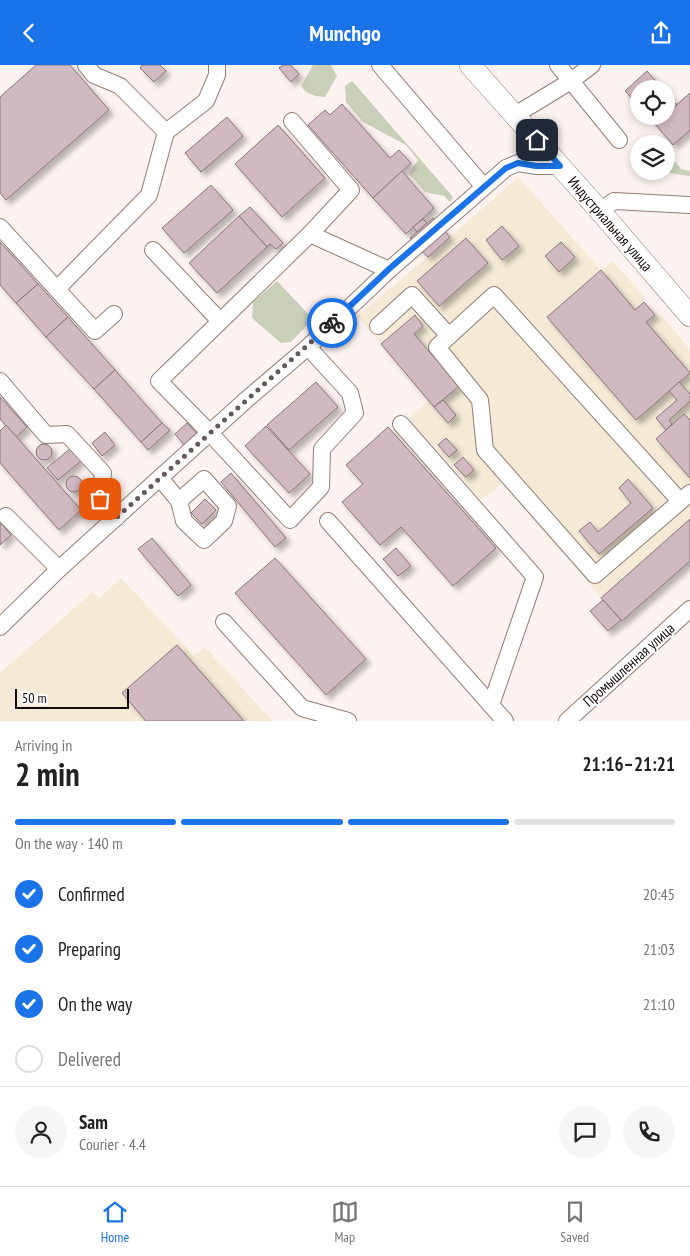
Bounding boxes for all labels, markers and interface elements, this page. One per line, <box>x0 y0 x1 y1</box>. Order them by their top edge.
icon: back <box>15 19 43 47</box>
text: Munchgo <box>309 19 381 47</box>
icon: share <box>647 19 675 47</box>
map controls <box>630 80 675 180</box>
button: locate <box>630 80 675 125</box>
pin <box>516 119 558 161</box>
icon: home <box>523 126 551 154</box>
button: layers <box>630 135 675 180</box>
street label: Индустриальная улица <box>564 172 657 275</box>
courier <box>307 298 357 348</box>
icon: bike <box>318 309 346 337</box>
pin <box>79 478 121 520</box>
icon: bag <box>86 485 114 513</box>
street label: Промышленная улица <box>579 619 678 711</box>
scale bar <box>15 686 129 709</box>
text: 50 m <box>22 689 47 707</box>
text: Arriving in <box>15 735 72 755</box>
text: 21:16–21:21 <box>582 752 675 776</box>
text: 2 min <box>15 753 80 795</box>
text: On the way · 140 m <box>15 833 123 853</box>
icon: check <box>15 880 43 908</box>
text: Confirmed <box>58 882 125 906</box>
text: 20:45 <box>643 884 675 904</box>
icon: check <box>15 935 43 963</box>
text: Preparing <box>58 937 121 961</box>
text: 21:03 <box>643 939 675 959</box>
icon: check <box>15 990 43 1018</box>
text: On the way <box>58 992 132 1016</box>
text: 21:10 <box>643 994 675 1014</box>
text: Delivered <box>58 1047 121 1071</box>
button: person <box>15 1106 67 1158</box>
button: chat <box>559 1106 611 1158</box>
button: phone <box>623 1106 675 1158</box>
text: Sam <box>79 1110 108 1134</box>
text: Courier · 4.4 <box>79 1134 146 1154</box>
tab: Home <box>101 1198 129 1246</box>
tab: Map <box>331 1198 359 1246</box>
tab: Saved <box>560 1198 589 1246</box>

